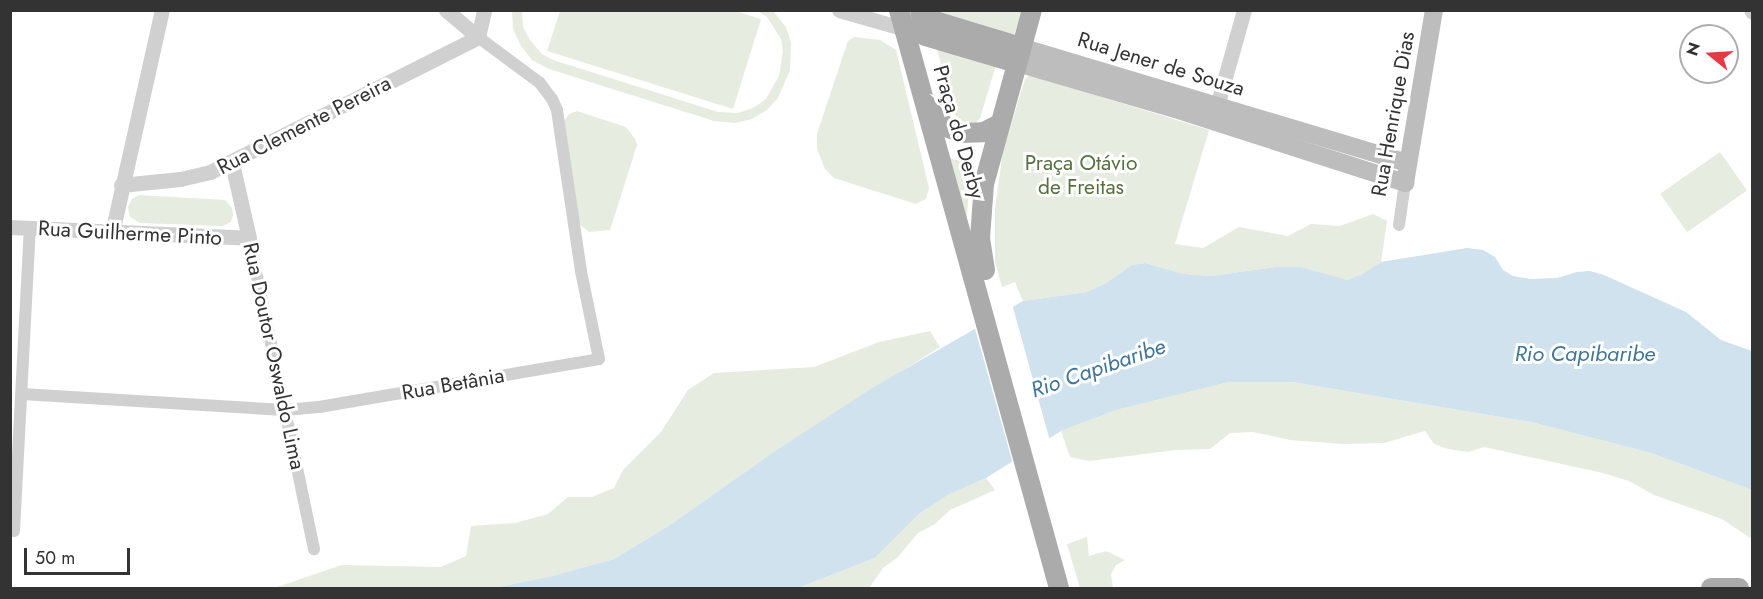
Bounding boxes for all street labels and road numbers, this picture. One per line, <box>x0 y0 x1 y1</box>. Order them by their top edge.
street label: Rua Jener de Souza <box>1074 27 1248 101</box>
street label: Rua Henrique Dias <box>1366 30 1420 198</box>
street label: Praça do Derby <box>928 62 990 202</box>
street label: Rua Clemente Pereira <box>213 70 395 180</box>
street label: Rua Guilherme Pinto <box>38 216 222 250</box>
street label: Rua Doutor Oswaldo Lima <box>238 240 310 472</box>
street label: Rua Betânia <box>400 363 506 405</box>

